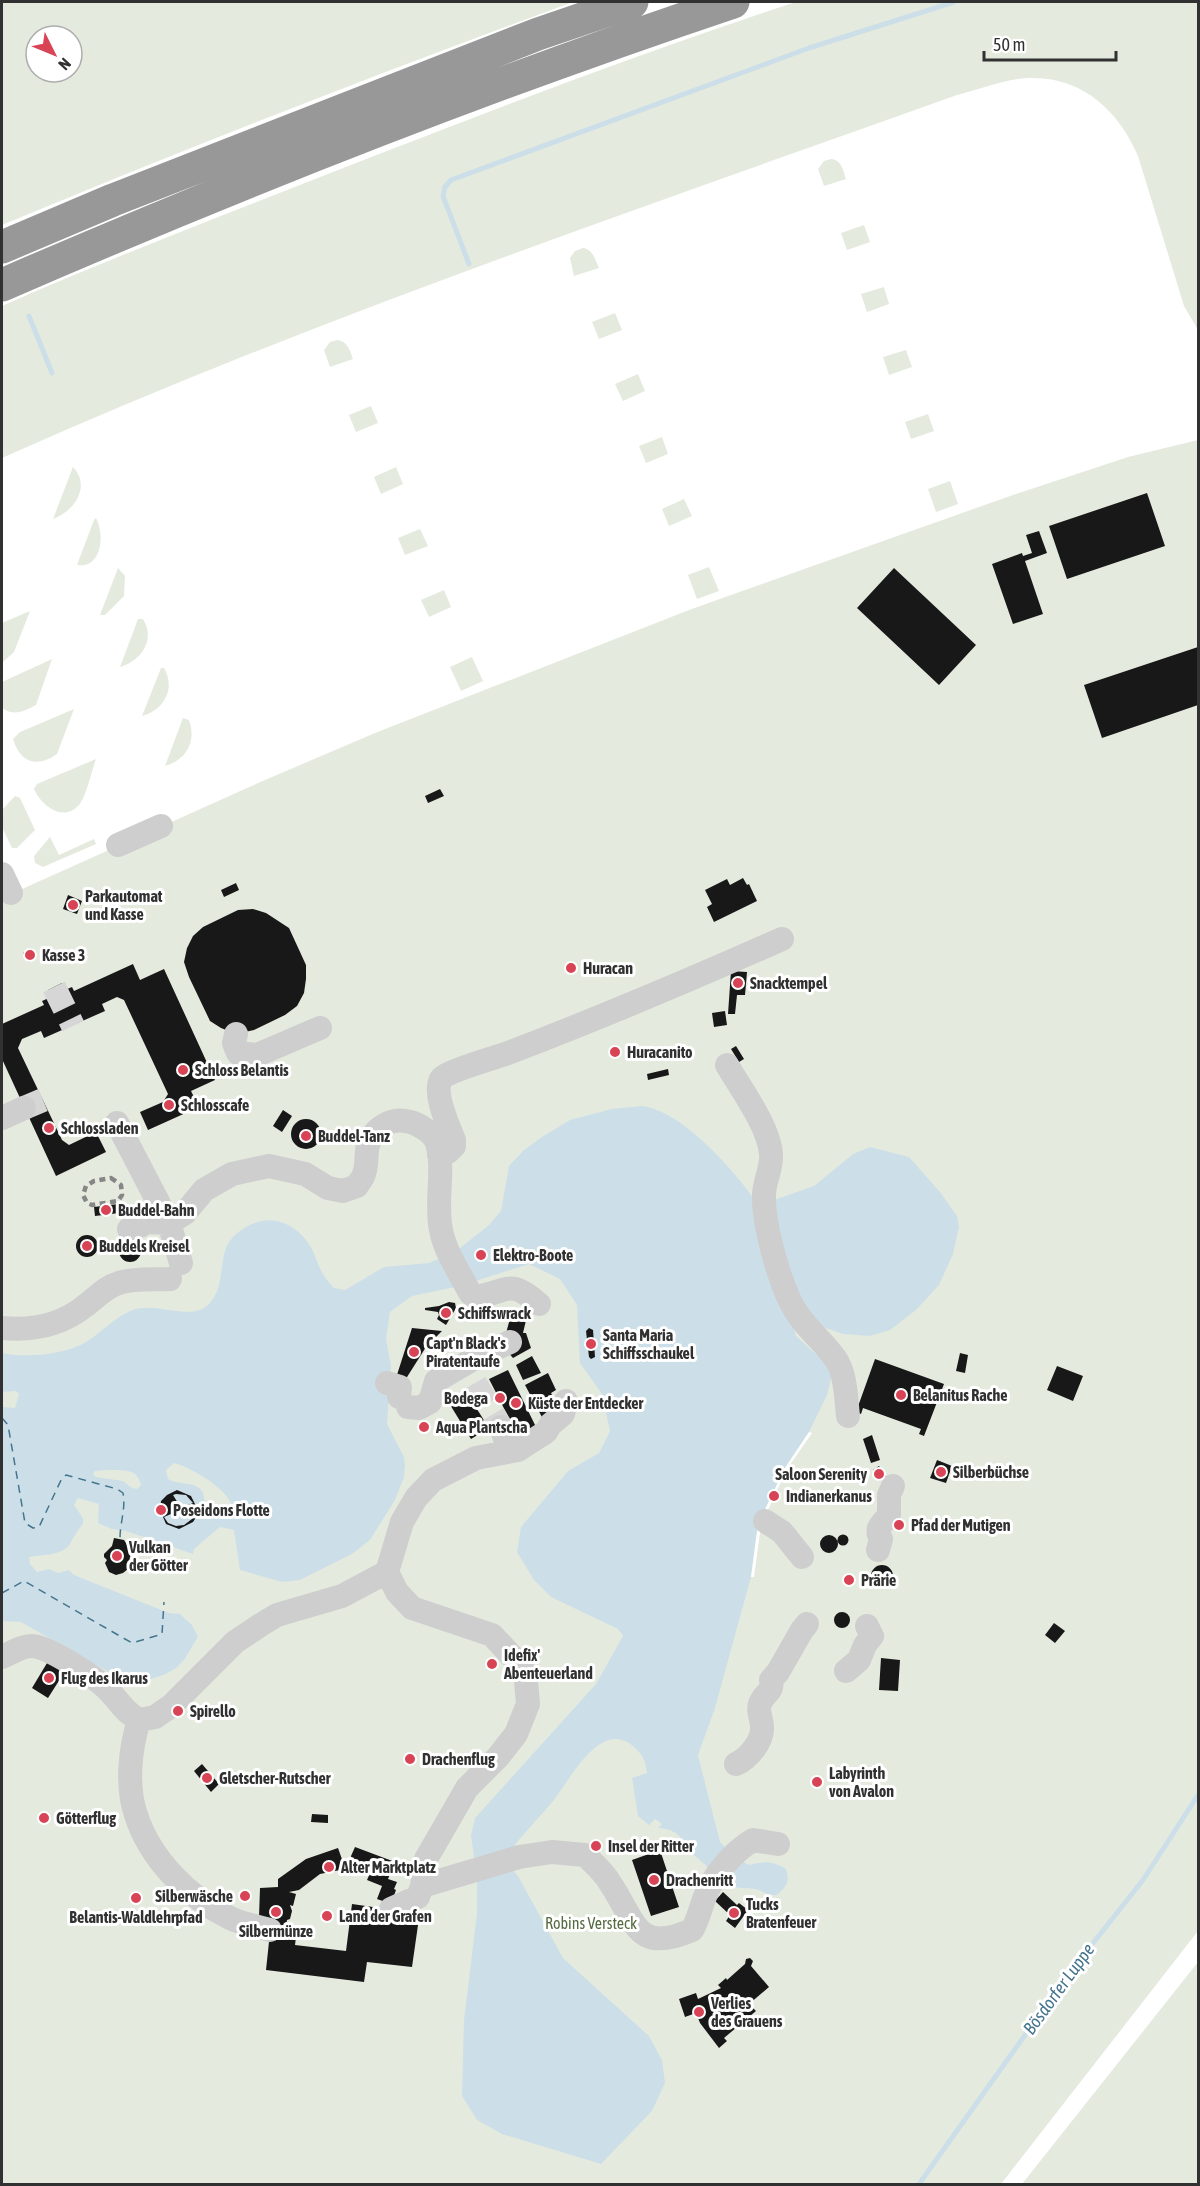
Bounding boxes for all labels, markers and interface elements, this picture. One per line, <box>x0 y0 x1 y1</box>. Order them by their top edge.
north arrow <box>24 24 84 84</box>
scale bar <box>984 24 1116 62</box>
text: 50 m <box>993 34 1025 55</box>
text: N <box>55 55 75 74</box>
place label: Parkautomat und Kasse <box>85 887 163 923</box>
marker: Parkautomat und Kasse <box>66 898 80 912</box>
place label: Kasse 3 <box>42 946 85 964</box>
marker: Kasse 3 <box>23 948 37 962</box>
place label: Huracan <box>583 959 633 977</box>
marker: Huracan <box>564 961 578 975</box>
place label: Snacktempel <box>750 974 828 992</box>
marker: Snacktempel <box>731 976 745 990</box>
place label: Huracanito <box>627 1043 693 1061</box>
marker: Huracanito <box>608 1045 622 1059</box>
place label: Schloss Belantis <box>195 1061 289 1079</box>
marker: Schloss Belantis <box>176 1063 190 1077</box>
place label: Schlosscafe <box>181 1096 249 1114</box>
marker: Schlosscafe <box>162 1098 176 1112</box>
place label: Schlossladen <box>61 1119 139 1137</box>
marker: Schlossladen <box>42 1121 56 1135</box>
place label: Buddel-Tanz <box>318 1127 390 1145</box>
marker: Buddel-Tanz <box>299 1129 313 1143</box>
place label: Buddel-Bahn <box>118 1201 195 1219</box>
marker: Buddel-Bahn <box>99 1203 113 1217</box>
place label: Buddels Kreisel <box>99 1237 190 1255</box>
marker: Buddels Kreisel <box>80 1239 94 1253</box>
place label: Elektro-Boote <box>493 1246 573 1264</box>
marker: Elektro-Boote <box>474 1248 488 1262</box>
place label: Schiffswrack <box>458 1304 532 1322</box>
marker: Schiffswrack <box>439 1306 453 1320</box>
place label: Santa Maria Schiffsschaukel <box>603 1326 695 1362</box>
place label: Capt'n Black's Piratentaufe <box>426 1334 506 1370</box>
marker: Santa Maria Schiffsschaukel <box>584 1337 598 1351</box>
marker: Capt'n Black's Piratentaufe <box>407 1345 421 1359</box>
place label: Belanitus Rache <box>913 1386 1008 1404</box>
marker: Belanitus Rache <box>894 1388 908 1402</box>
place label: Bodega <box>444 1389 488 1407</box>
marker: Bodega <box>493 1391 507 1405</box>
place label: Küste der Entdecker <box>528 1394 643 1412</box>
marker: Küste der Entdecker <box>509 1396 523 1410</box>
place label: Aqua Plantscha <box>435 1418 527 1436</box>
marker: Aqua Plantscha <box>417 1420 431 1434</box>
place label: Silberbüchse <box>953 1463 1029 1481</box>
place label: Saloon Serenity <box>775 1465 867 1483</box>
marker: Silberbüchse <box>934 1465 948 1479</box>
marker: Saloon Serenity <box>872 1467 886 1481</box>
place label: Indianerkanus <box>786 1487 872 1505</box>
marker: Indianerkanus <box>767 1489 781 1503</box>
place label: Poseidons Flotte <box>173 1501 270 1519</box>
marker: Poseidons Flotte <box>154 1503 168 1517</box>
place label: Pfad der Mutigen <box>911 1516 1011 1534</box>
marker: Pfad der Mutigen <box>892 1518 906 1532</box>
place label: Vulkan der Götter <box>128 1538 188 1574</box>
marker: Vulkan der Götter <box>110 1549 124 1563</box>
place label: Prärie <box>861 1571 896 1589</box>
marker: Prärie <box>842 1573 856 1587</box>
place label: Idefix' Abenteuerland <box>503 1646 593 1682</box>
marker: Idefix' Abenteuerland <box>485 1657 499 1671</box>
place label: Flug des Ikarus <box>61 1669 148 1687</box>
marker: Flug des Ikarus <box>42 1671 56 1685</box>
place label: Spirello <box>190 1702 236 1720</box>
marker: Spirello <box>171 1704 185 1718</box>
place label: Drachenflug <box>422 1750 495 1768</box>
marker: Drachenflug <box>403 1752 417 1766</box>
place label: Labyrinth von Avalon <box>829 1764 894 1800</box>
place label: Gletscher-Rutscher <box>219 1769 331 1787</box>
marker: Gletscher-Rutscher <box>200 1771 214 1785</box>
marker: Labyrinth von Avalon <box>810 1775 824 1789</box>
place label: Götterflug <box>56 1809 116 1827</box>
marker: Götterflug <box>37 1811 51 1825</box>
place label: Insel der Ritter <box>608 1837 694 1855</box>
marker: Insel der Ritter <box>589 1839 603 1853</box>
place label: Alter Marktplatz <box>340 1858 436 1876</box>
marker: Alter Marktplatz <box>322 1860 336 1874</box>
place label: Drachenritt <box>666 1871 734 1889</box>
marker: Drachenritt <box>647 1873 661 1887</box>
place label: Silberwäsche <box>155 1887 233 1905</box>
marker: Silberwäsche <box>238 1889 252 1903</box>
marker: Belantis-Waldlehrpfad <box>129 1891 143 1905</box>
place label: Tucks Bratenfeuer <box>746 1895 817 1931</box>
marker: Silbermünze <box>269 1905 283 1919</box>
marker: Tucks Bratenfeuer <box>727 1906 741 1920</box>
place label: Land der Grafen <box>339 1907 432 1925</box>
place label: Belantis-Waldlehrpfad <box>69 1908 203 1926</box>
marker: Land der Grafen <box>320 1909 334 1923</box>
park label: Robins Versteck <box>545 1914 637 1932</box>
place label: Silbermünze <box>239 1922 313 1940</box>
water label: Bösdorfer Luppe <box>1019 1939 1099 2038</box>
place label: Verlies des Grauens <box>710 1994 783 2030</box>
marker: Verlies des Grauens <box>692 2005 706 2019</box>

